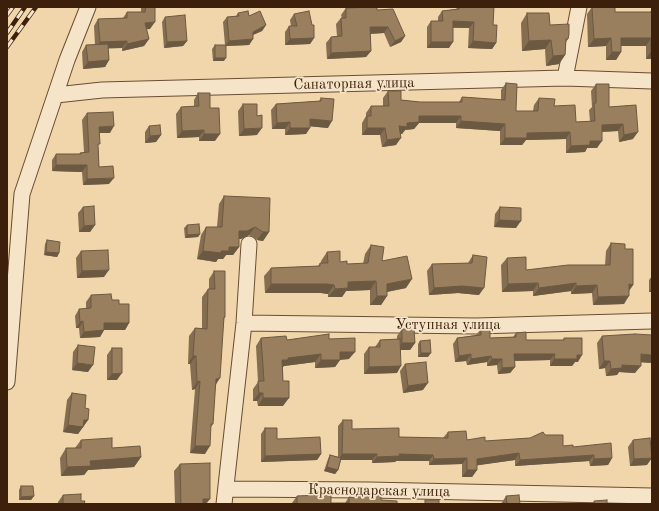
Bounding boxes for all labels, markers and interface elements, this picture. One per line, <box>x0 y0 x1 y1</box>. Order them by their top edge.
street label: Санаторная улица <box>293 74 415 94</box>
street label: Уступная улица <box>395 316 501 334</box>
street label: Краснодарская улица <box>308 481 450 501</box>

